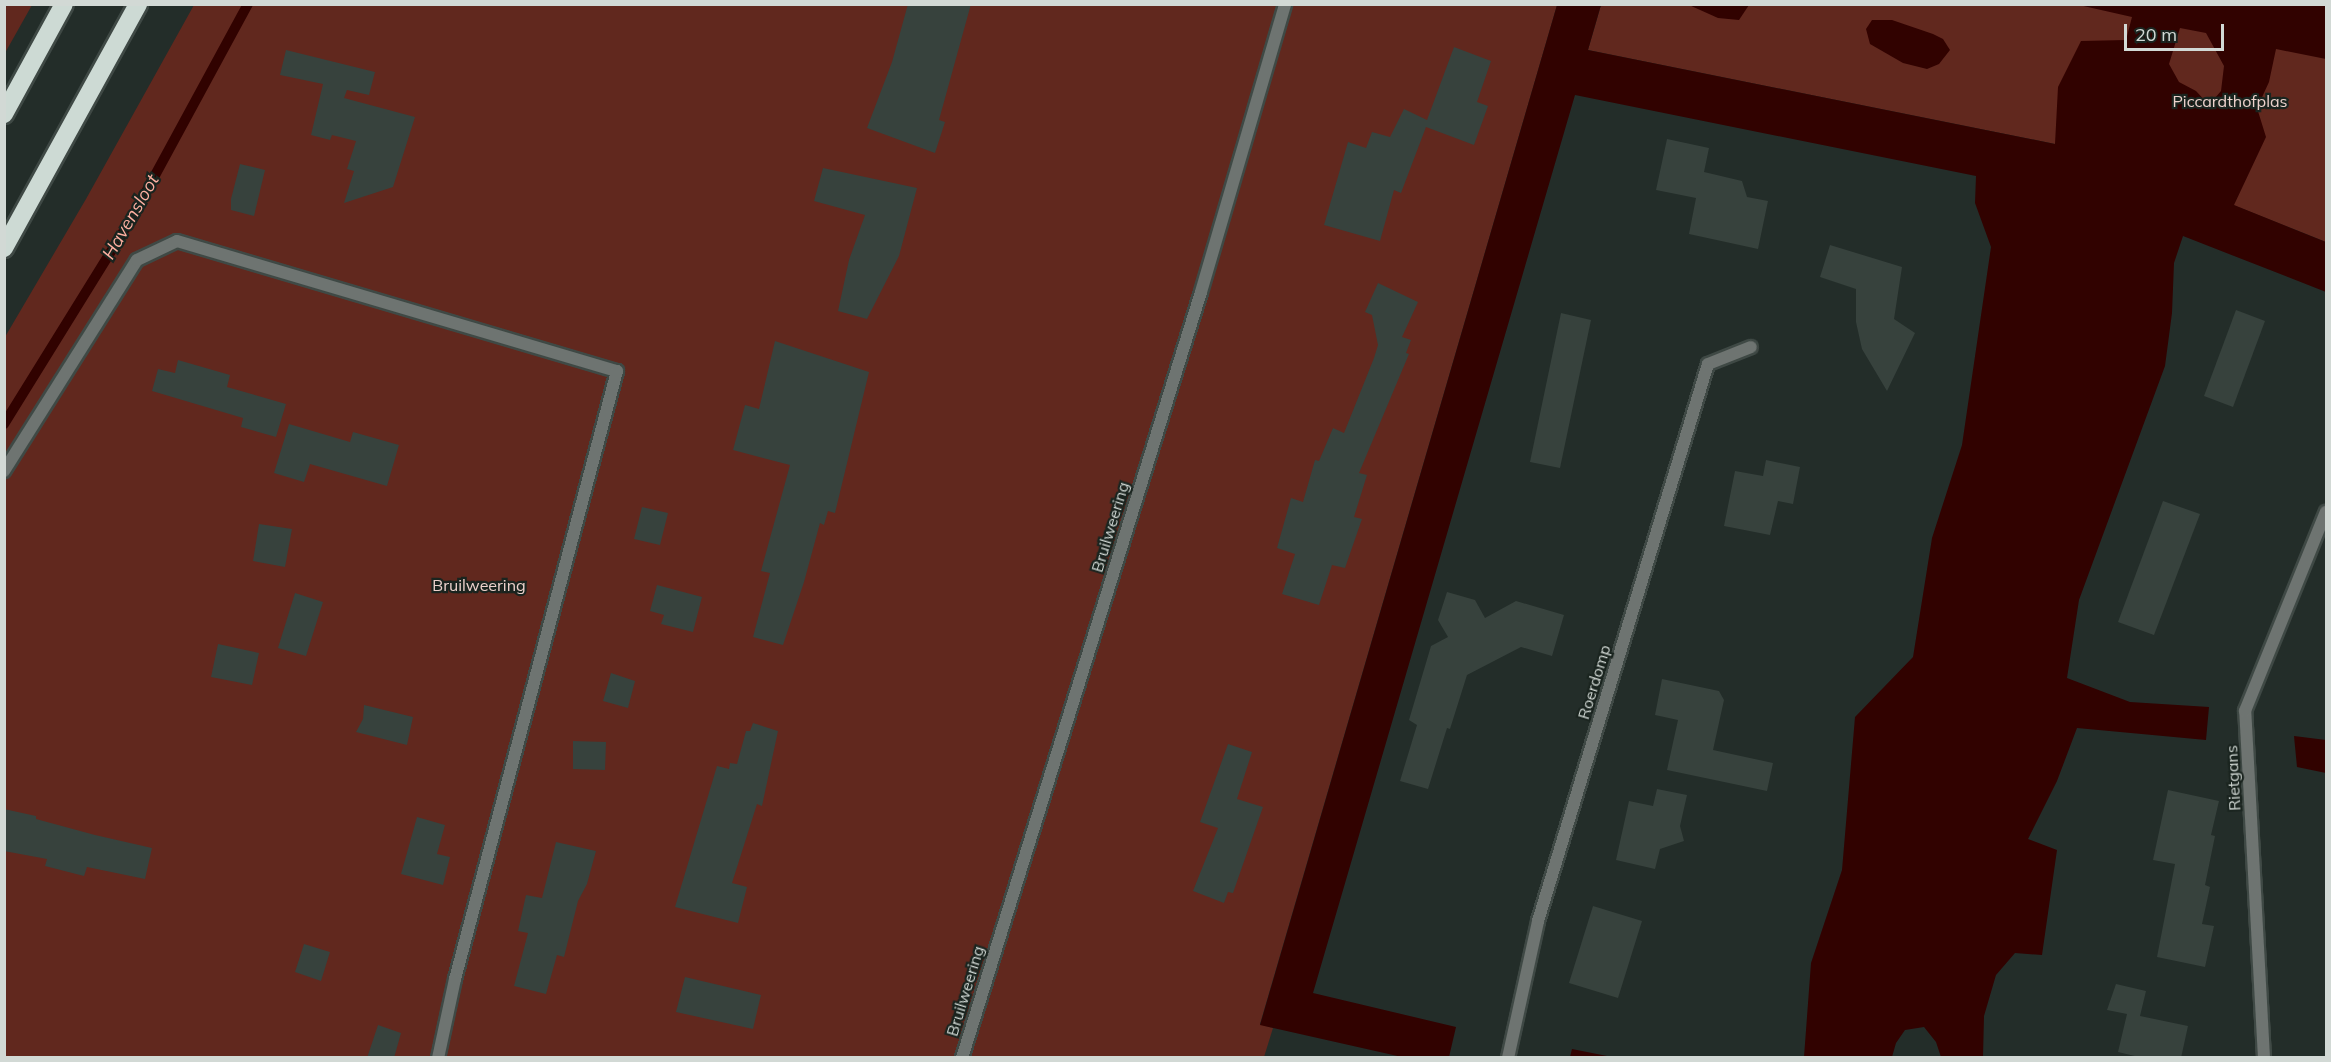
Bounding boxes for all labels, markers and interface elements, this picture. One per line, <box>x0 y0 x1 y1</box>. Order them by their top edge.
scale bar <box>2127 12 2228 50</box>
text: 20 m <box>2135 23 2177 46</box>
park label: Piccardthofplas <box>2172 91 2288 111</box>
water label: Havensloot <box>98 171 164 263</box>
street label: Bruilweering <box>1087 480 1133 574</box>
park label: Bruilweering <box>432 575 526 595</box>
street label: Roerdomp <box>1574 642 1614 722</box>
street label: Rietgans <box>2222 745 2244 811</box>
street label: Bruilweering <box>942 944 988 1038</box>

